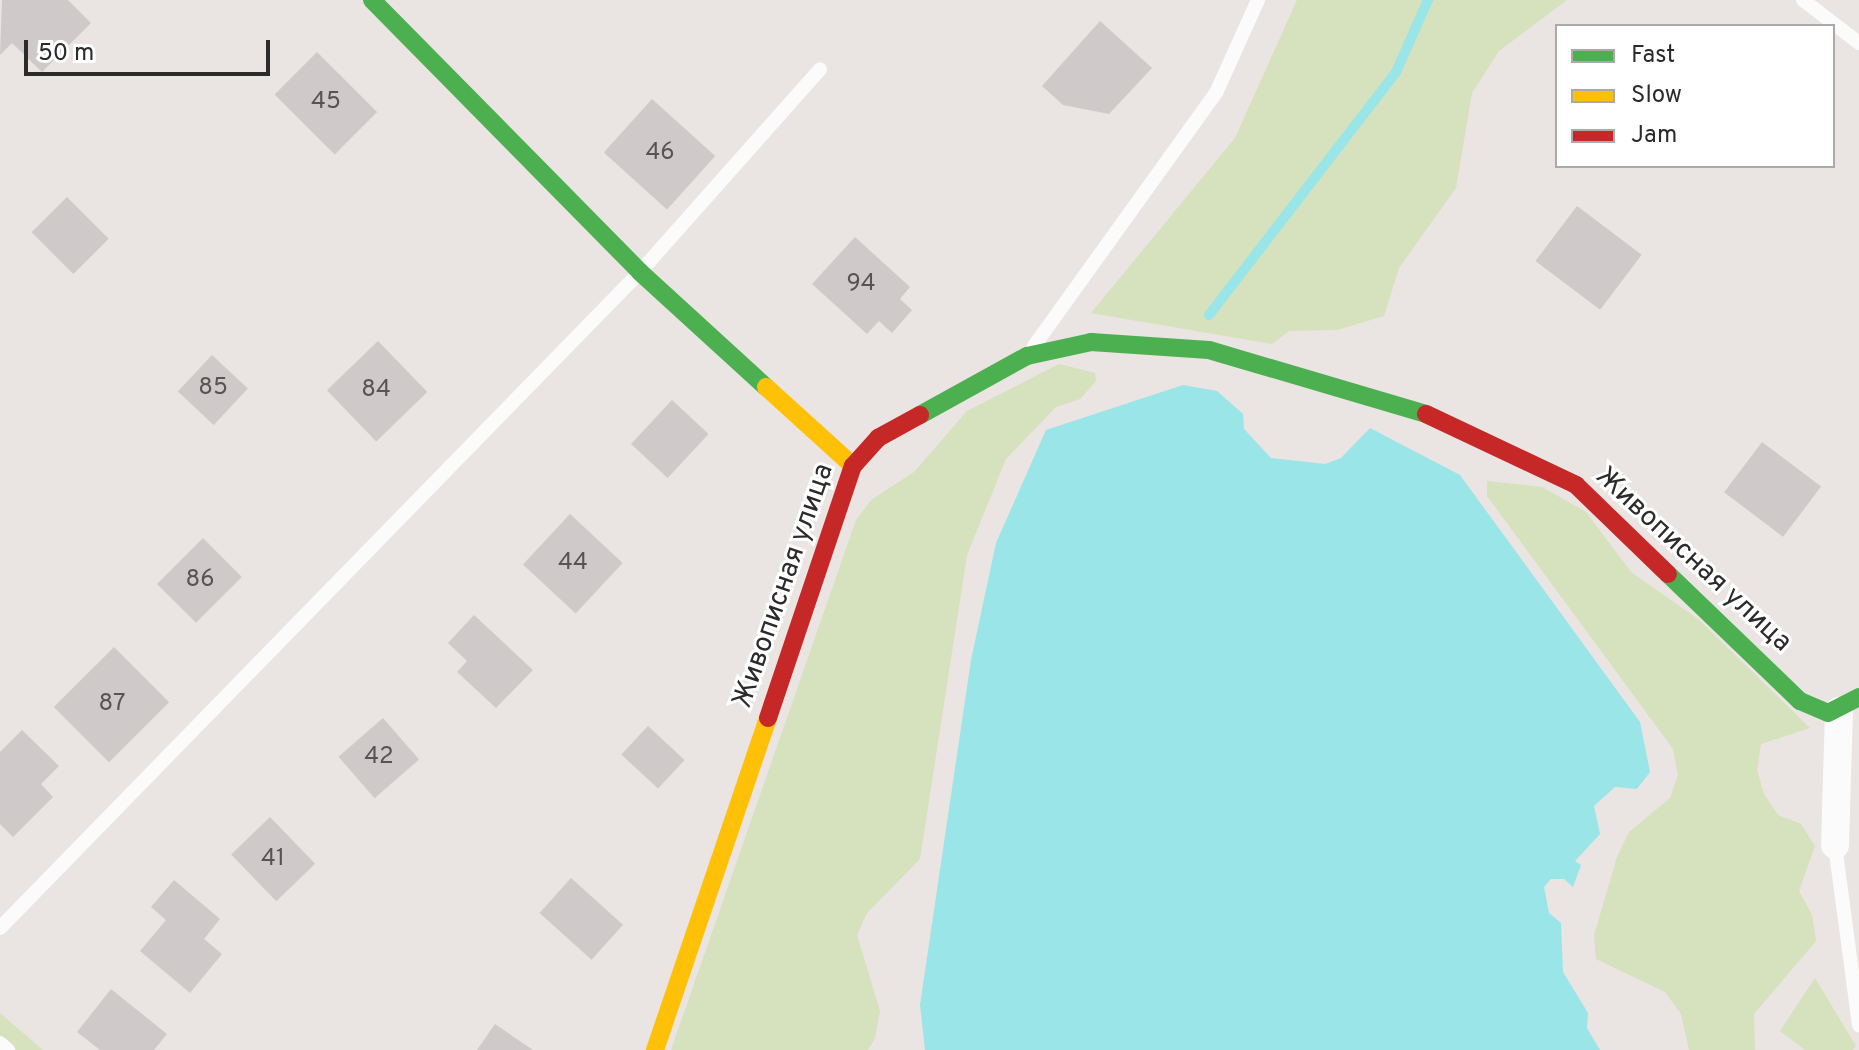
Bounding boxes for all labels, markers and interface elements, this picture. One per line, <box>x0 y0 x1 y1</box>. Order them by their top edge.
scale bar <box>28 24 274 74</box>
legend <box>1555 24 1835 168</box>
text: 50 m <box>38 39 94 69</box>
text: Fast <box>1631 41 1675 71</box>
text: Slow <box>1631 81 1682 111</box>
house number: 45 <box>311 89 341 117</box>
text: Jam <box>1631 121 1677 151</box>
house number: 46 <box>645 140 675 168</box>
house number: 94 <box>846 271 876 299</box>
house number: 85 <box>198 375 228 403</box>
house number: 84 <box>361 377 391 405</box>
street label: Живописная улица <box>726 459 842 713</box>
street label: Живописная улица <box>1588 460 1798 660</box>
house number: 44 <box>558 550 588 578</box>
house number: 86 <box>186 567 214 595</box>
house number: 87 <box>99 691 125 719</box>
house number: 42 <box>364 744 394 772</box>
house number: 41 <box>261 846 285 874</box>

